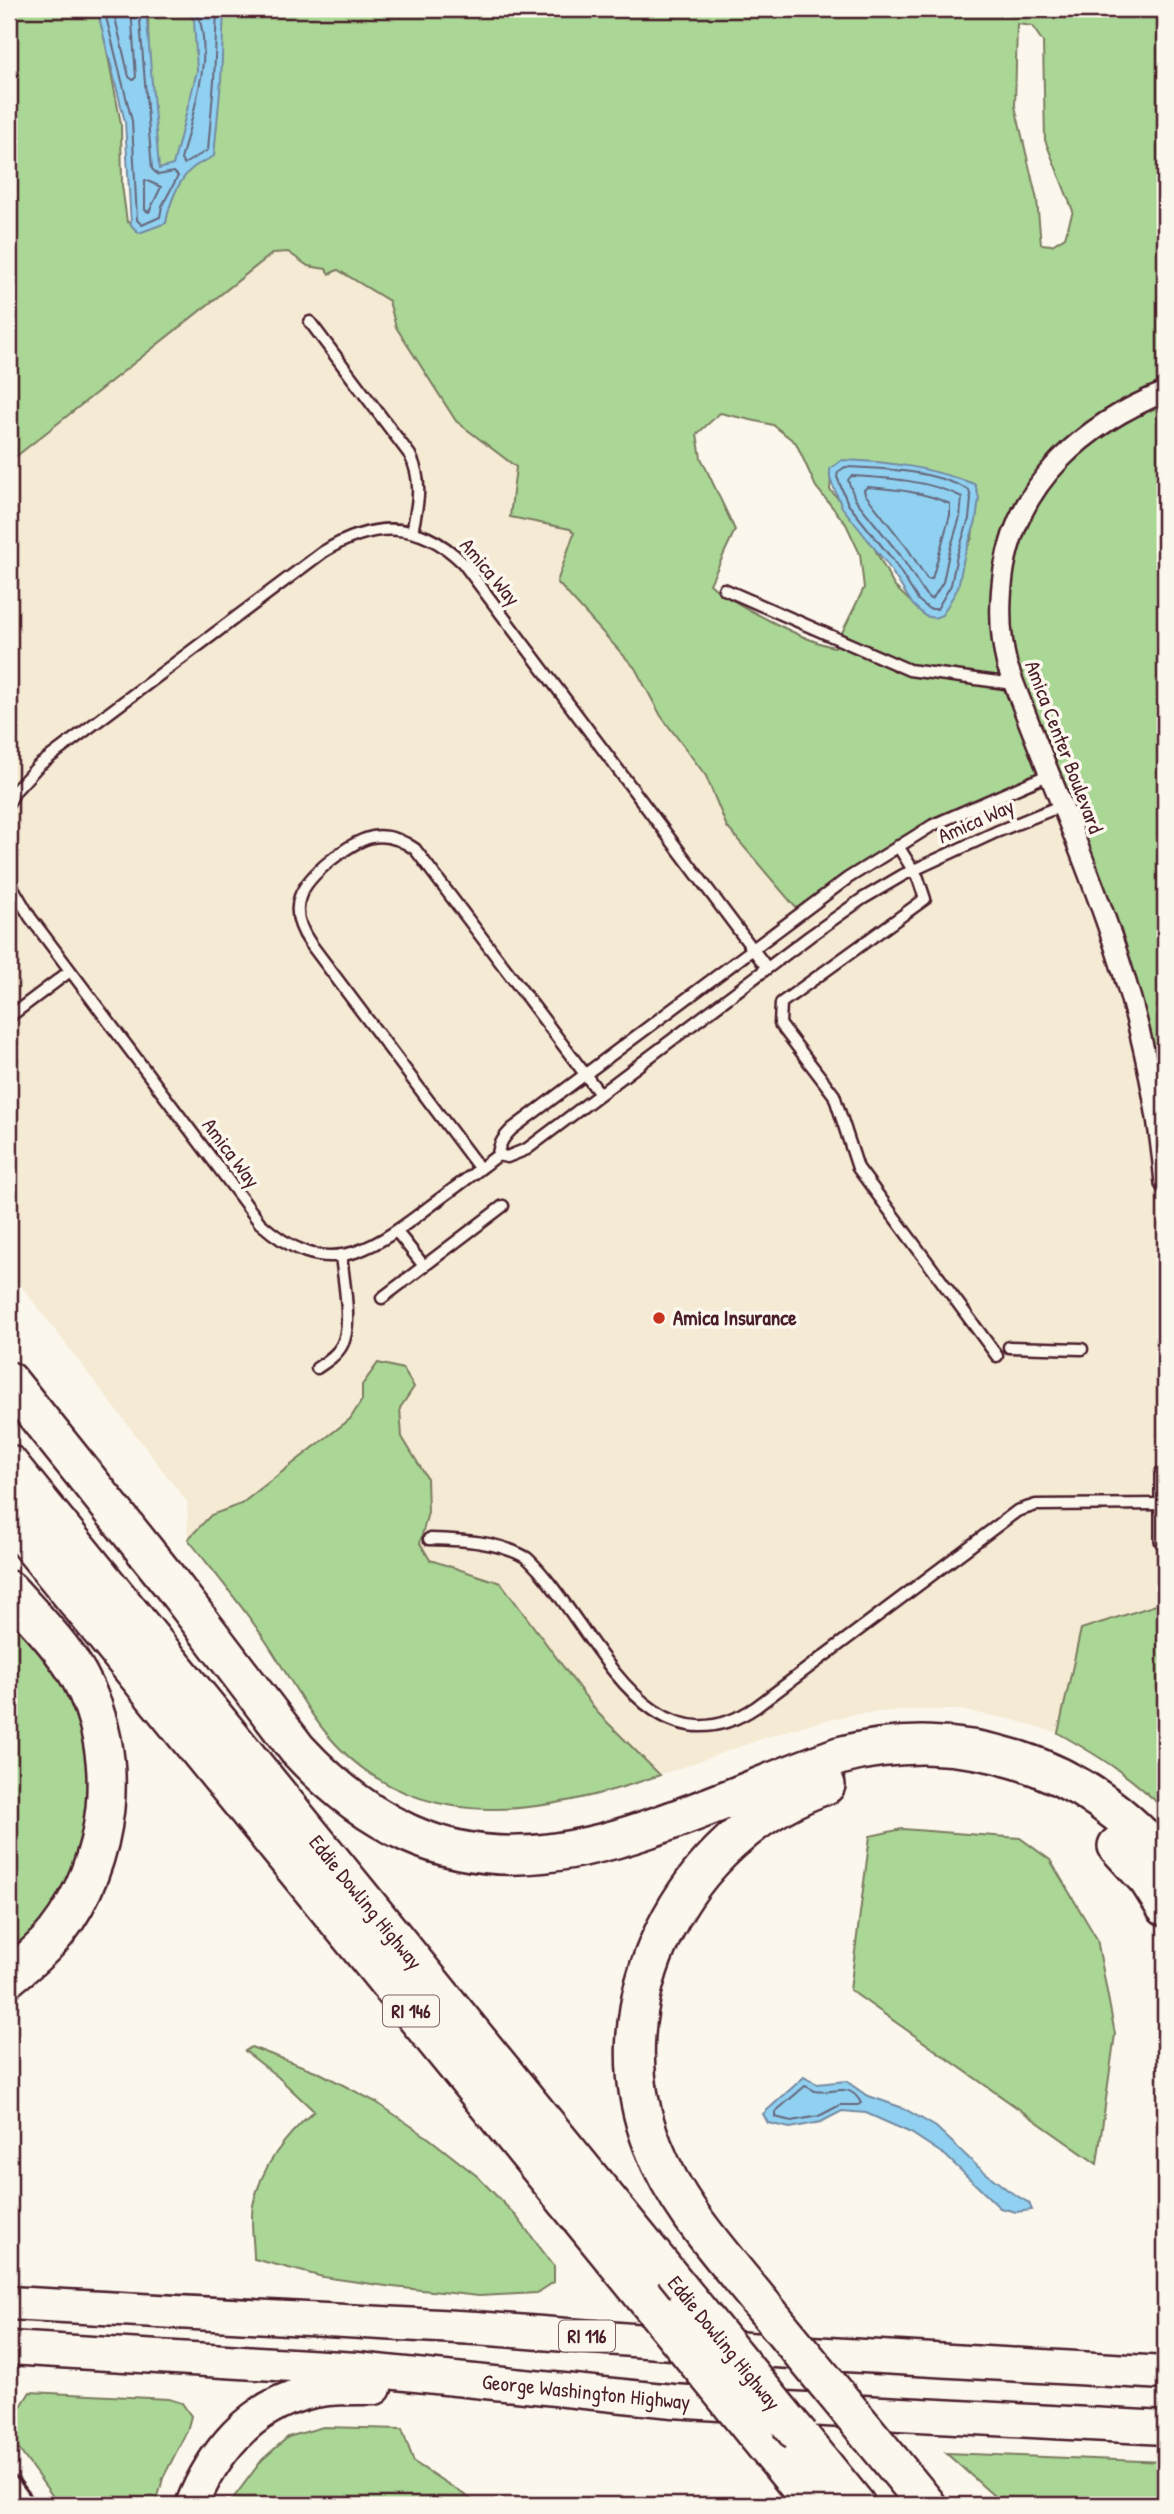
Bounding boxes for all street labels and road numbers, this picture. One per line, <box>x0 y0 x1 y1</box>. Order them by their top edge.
street label: Amica Way <box>453 532 527 612</box>
street label: Amica Center Boulevard <box>1018 656 1111 837</box>
street label: Amica Way <box>933 791 1019 850</box>
street label: Amica Way <box>196 1112 267 1194</box>
street label: Eddie Dowling Highway <box>302 1829 429 1975</box>
road number: RI 146 <box>383 1996 439 2026</box>
street label: Eddie Dowling Highway <box>661 2269 788 2416</box>
road number: RI 116 <box>559 2320 615 2352</box>
street label: George Washington Highway <box>481 2367 691 2416</box>

